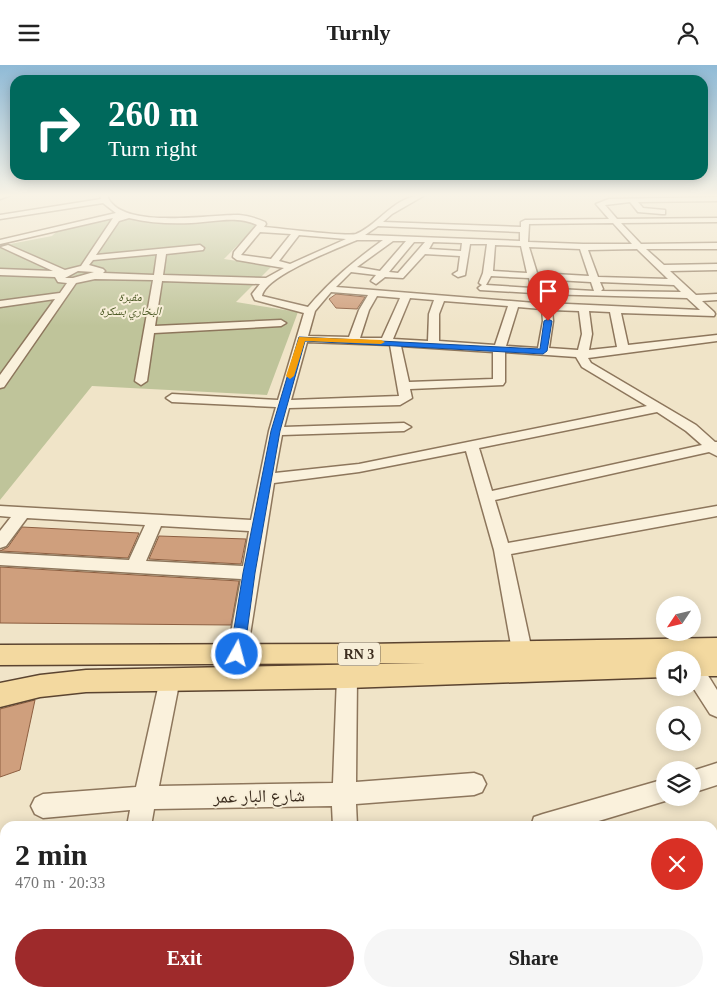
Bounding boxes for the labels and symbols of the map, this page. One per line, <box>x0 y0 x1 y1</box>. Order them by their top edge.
pin <box>527 270 569 321</box>
park label: مقبرة البخاري بسكرة <box>99 290 162 321</box>
north arrow <box>656 596 701 641</box>
position arrow <box>210 627 262 679</box>
road number: RN 3 <box>338 643 380 665</box>
street label: شارع البار عمر <box>212 785 305 808</box>

